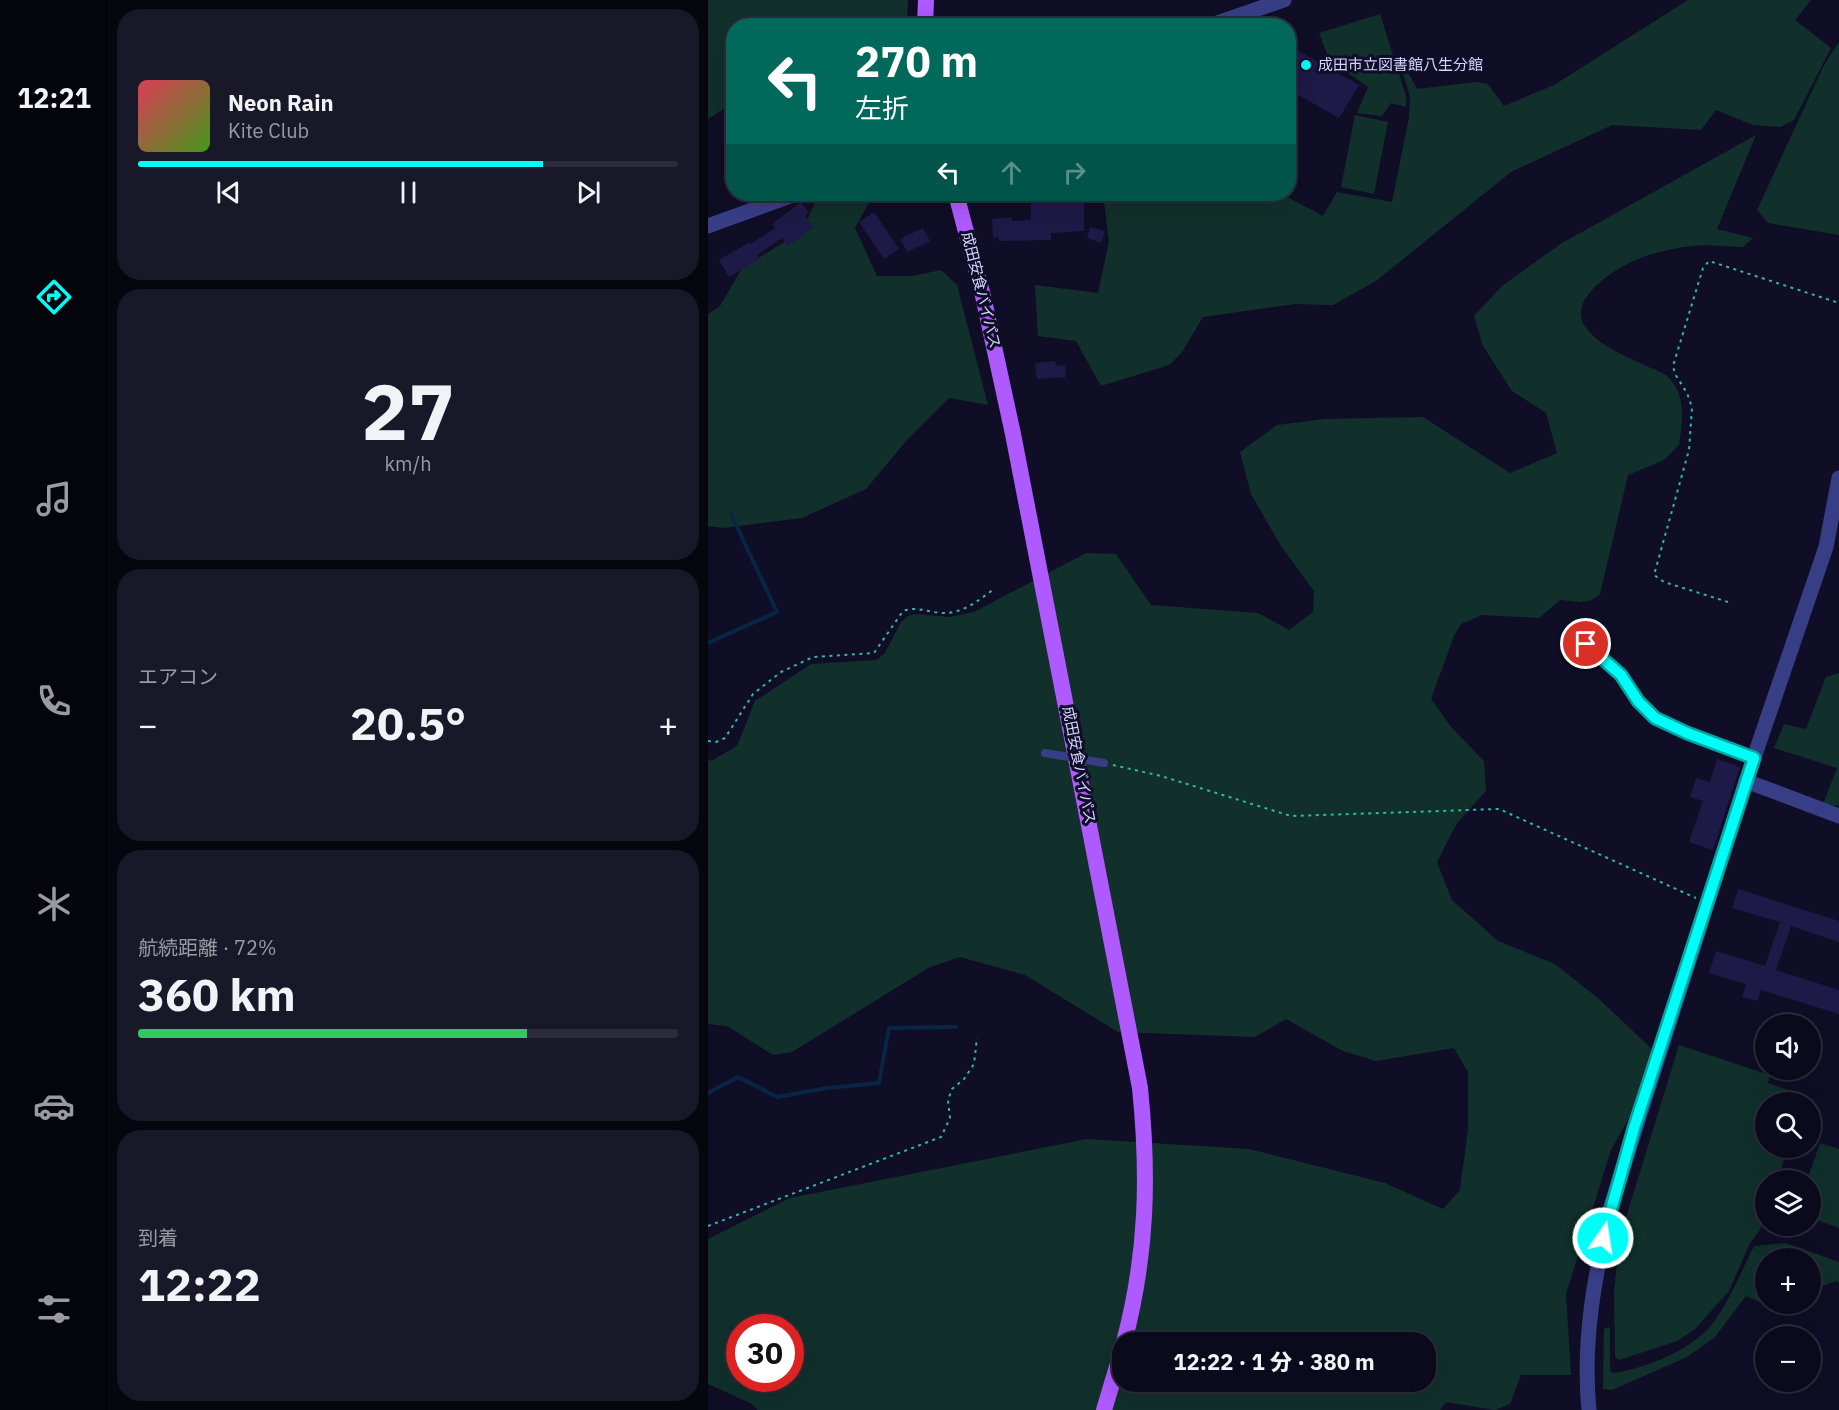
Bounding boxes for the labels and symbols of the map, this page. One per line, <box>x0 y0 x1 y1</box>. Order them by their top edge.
place label: 成田市立図書館八生分館 <box>1318 55 1483 74</box>
marker: 成田市立図書館八生分館 <box>1299 58 1313 72</box>
street label: 成田安食バイパス <box>958 230 1005 350</box>
pin <box>1560 618 1611 669</box>
street label: 成田安食バイパス <box>1059 704 1100 825</box>
position arrow <box>1571 1206 1635 1270</box>
speed limit sign: 30 <box>726 1314 804 1392</box>

